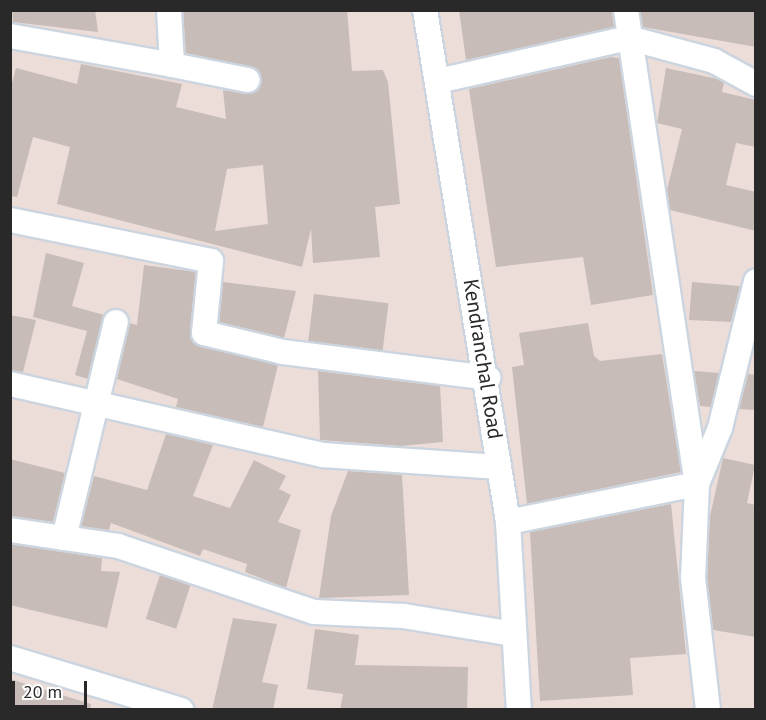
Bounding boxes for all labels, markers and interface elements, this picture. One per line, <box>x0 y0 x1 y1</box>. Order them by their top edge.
street label: Kendranchal Road <box>458 277 508 441</box>
scale bar <box>15 669 90 707</box>
text: 20 m <box>23 680 62 703</box>

